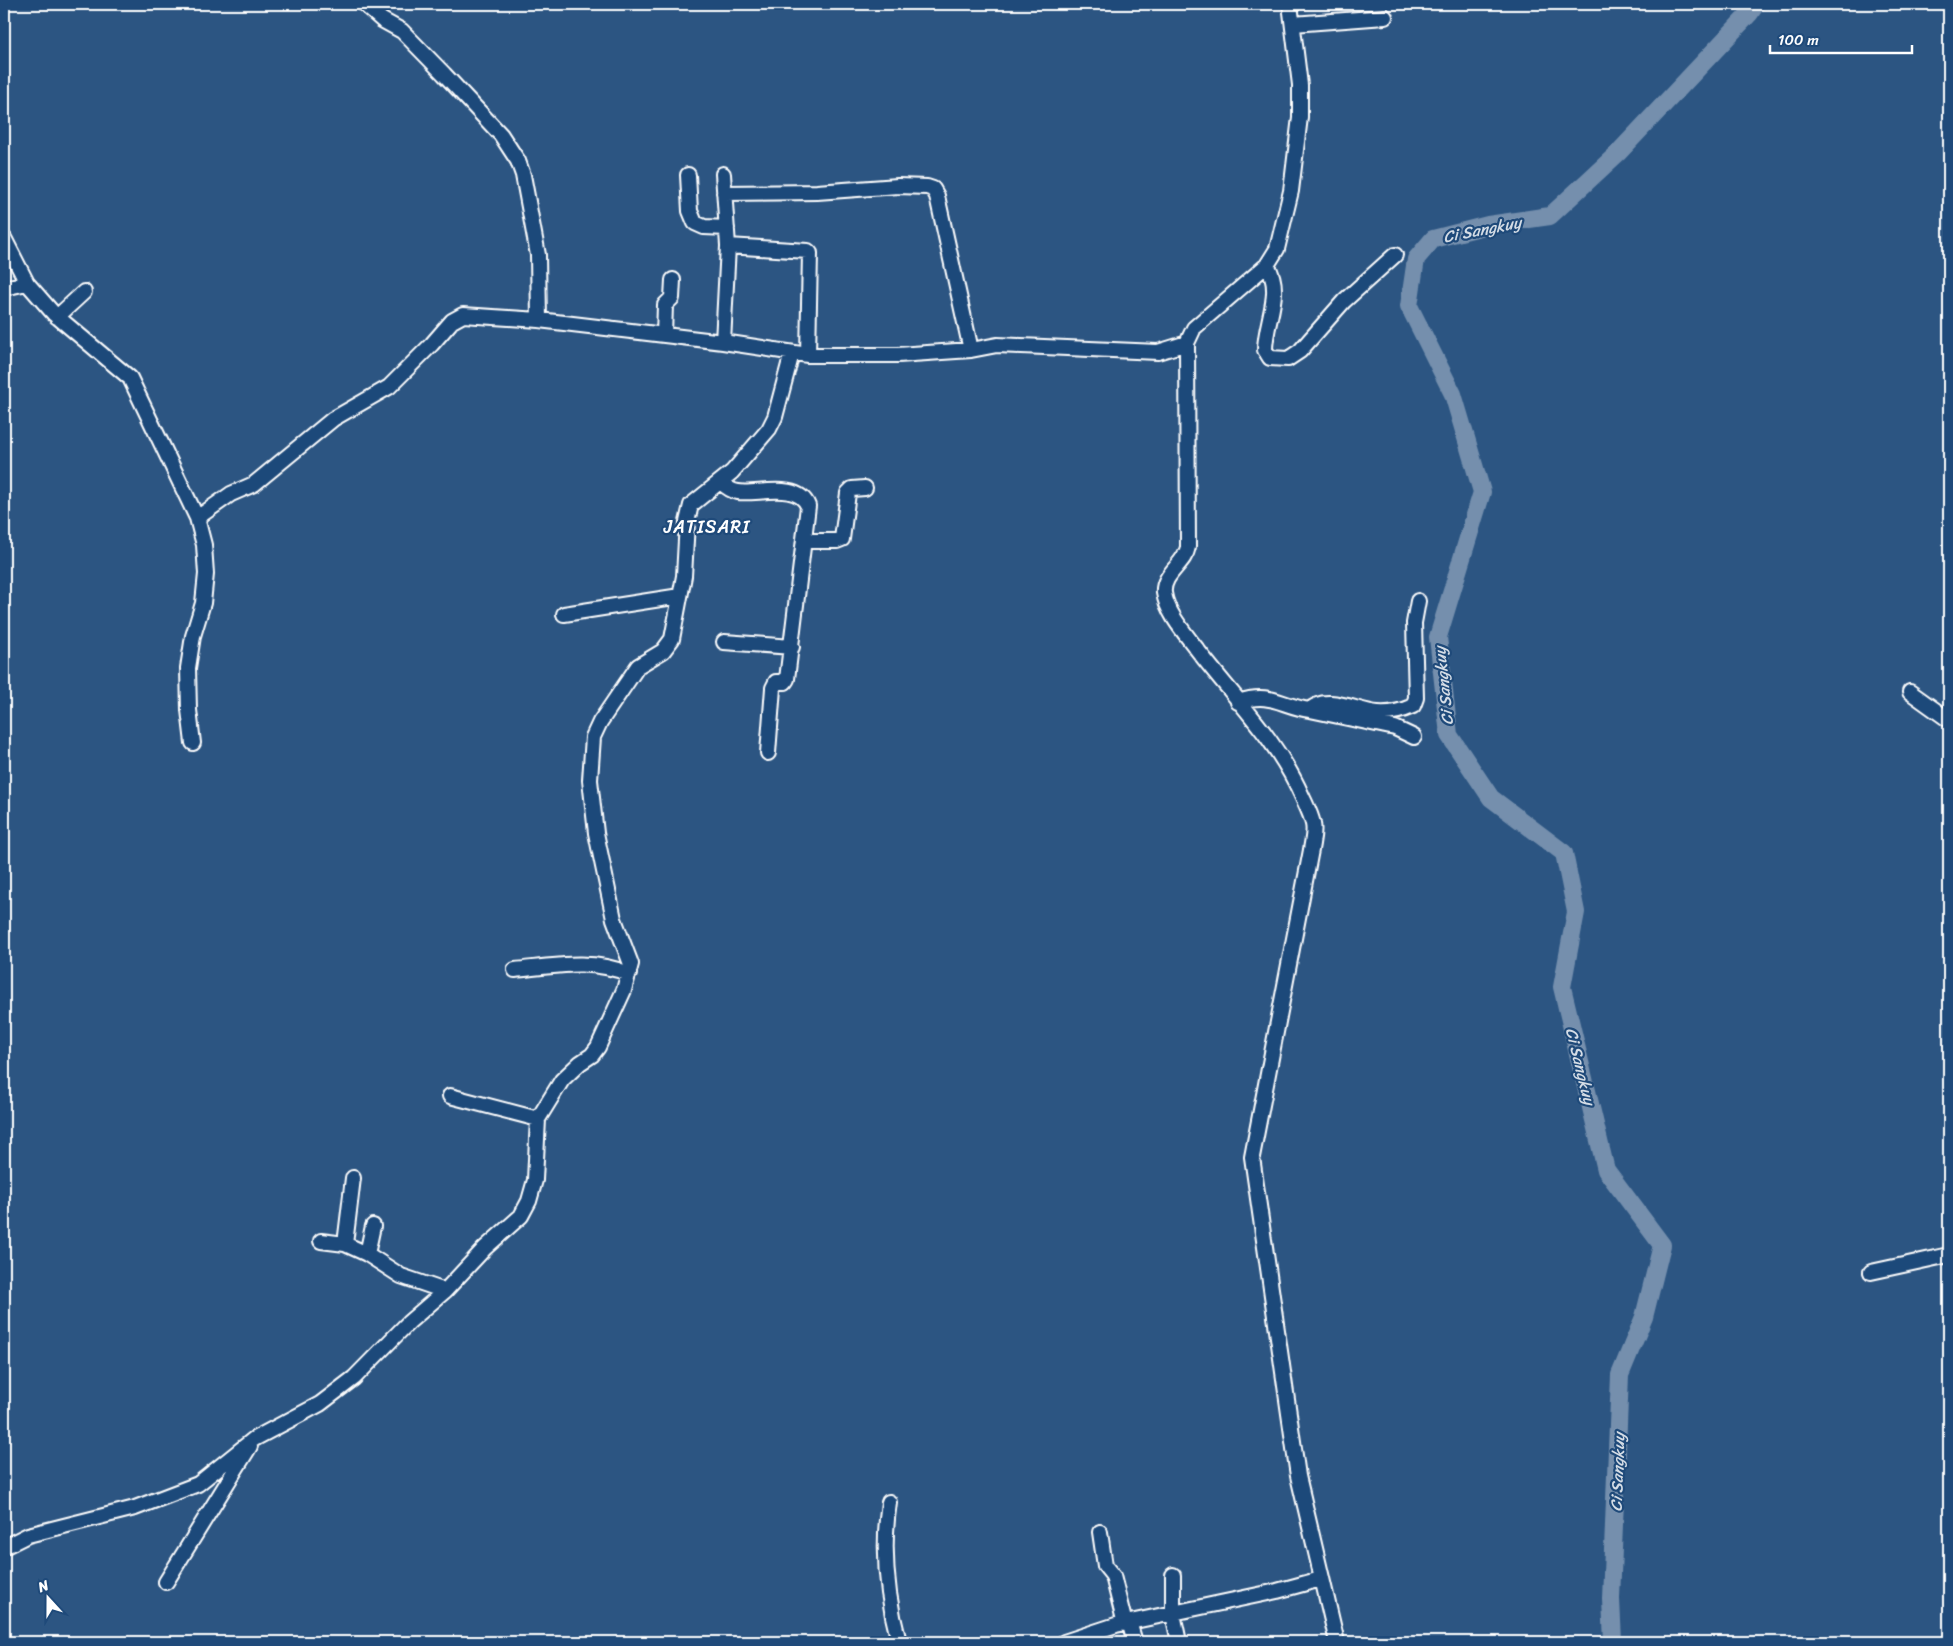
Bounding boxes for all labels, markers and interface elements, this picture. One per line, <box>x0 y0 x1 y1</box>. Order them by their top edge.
scale bar <box>1770 22 1913 54</box>
text: 100 m <box>1778 27 1819 53</box>
water label: Ci Sangkuy <box>1441 207 1526 251</box>
district label: JATISARI <box>663 511 751 543</box>
water label: Ci Sangkuy <box>1425 643 1462 727</box>
water label: Ci Sangkuy <box>1557 1024 1605 1110</box>
water label: Ci Sangkuy <box>1602 1429 1633 1512</box>
text: N <box>34 1573 53 1600</box>
north arrow <box>22 1574 72 1624</box>

